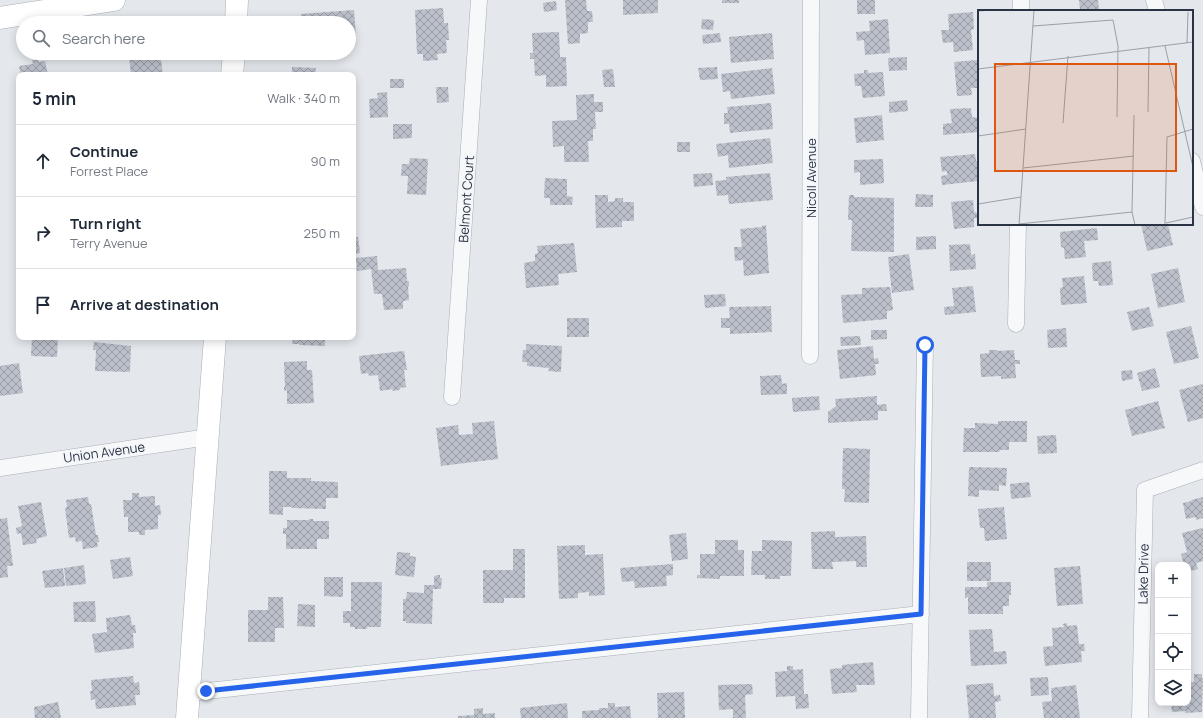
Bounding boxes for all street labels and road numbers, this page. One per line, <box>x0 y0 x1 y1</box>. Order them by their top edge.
street label: Nicoll Avenue <box>802 138 820 218</box>
street label: Belmont Court <box>454 155 478 243</box>
street label: Union Avenue <box>62 437 146 467</box>
street label: Lake Drive <box>1133 543 1153 605</box>

